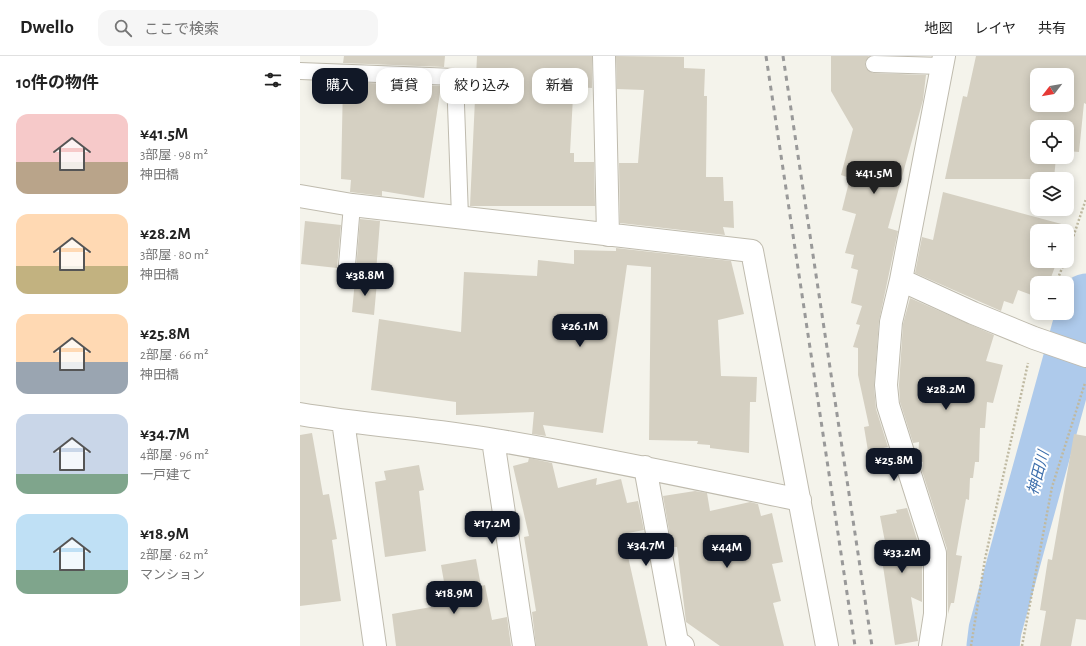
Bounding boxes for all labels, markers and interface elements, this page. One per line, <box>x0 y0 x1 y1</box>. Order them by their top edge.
search box <box>98 10 378 46</box>
icon: search <box>112 17 134 39</box>
text: Dwello <box>20 18 74 37</box>
text: ここで検索 <box>144 22 219 37</box>
text: 地図 <box>924 22 952 36</box>
text: レイヤ <box>974 22 1016 36</box>
text: 共有 <box>1038 22 1066 36</box>
chip: 購入 <box>312 68 368 104</box>
chip: 賃貸 <box>376 68 432 104</box>
chip: 絞り込み <box>440 68 524 104</box>
chip: 新着 <box>532 68 588 104</box>
north arrow <box>1030 68 1074 112</box>
map controls <box>1030 68 1074 320</box>
icon: filters <box>262 69 284 91</box>
text: 10件の物件 <box>16 74 99 91</box>
button: locate <box>1030 120 1074 164</box>
text: ¥41.5M <box>140 125 188 142</box>
icon: home <box>48 130 96 178</box>
text: 3部屋 · 98 m² <box>140 149 208 162</box>
pin: ¥41.5M <box>841 161 907 195</box>
text: ¥41.5M <box>855 167 893 180</box>
text: 神田橋 <box>140 169 179 182</box>
button: layers <box>1030 172 1074 216</box>
button: + <box>1030 224 1074 268</box>
text: ¥28.2M <box>140 225 191 242</box>
icon: home <box>48 230 96 278</box>
text: 3部屋 · 80 m² <box>140 249 209 262</box>
pin: ¥38.8M <box>332 263 398 297</box>
text: 神田橋 <box>140 269 179 282</box>
text: ¥38.8M <box>346 269 384 282</box>
button: − <box>1030 276 1074 320</box>
pin: ¥26.1M <box>547 314 613 348</box>
text: ¥26.1M <box>561 320 599 333</box>
text: ¥25.8M <box>140 325 190 342</box>
icon: home <box>48 330 96 378</box>
text: 2部屋 · 66 m² <box>140 349 208 362</box>
text: 神田橋 <box>140 369 179 382</box>
pin: ¥28.2M <box>913 377 979 411</box>
text: ¥28.2M <box>927 383 965 396</box>
text: ¥34.7M <box>140 425 190 442</box>
icon: home <box>48 430 96 478</box>
water label: 神田川 <box>1024 447 1052 497</box>
pin: ¥25.8M <box>861 448 927 482</box>
text: 4部屋 · 96 m² <box>140 449 209 462</box>
text: ¥25.8M <box>875 454 913 467</box>
text: 一戸建て <box>140 469 192 482</box>
pin: ¥17.2M <box>459 511 525 545</box>
text: ¥17.2M <box>474 517 510 530</box>
text: ¥18.9M <box>140 525 189 542</box>
icon: home <box>48 530 96 578</box>
pin: ¥34.7M <box>613 533 679 567</box>
pin: ¥44M <box>703 535 751 569</box>
text: ¥34.7M <box>627 539 665 552</box>
pin: ¥33.2M <box>869 540 935 574</box>
text: ¥44M <box>712 541 742 554</box>
text: ¥33.2M <box>883 546 921 559</box>
text: 2部屋 · 62 m² <box>140 549 208 562</box>
text: マンション <box>140 569 205 582</box>
pin: ¥18.9M <box>421 581 487 615</box>
text: ¥18.9M <box>435 587 473 600</box>

